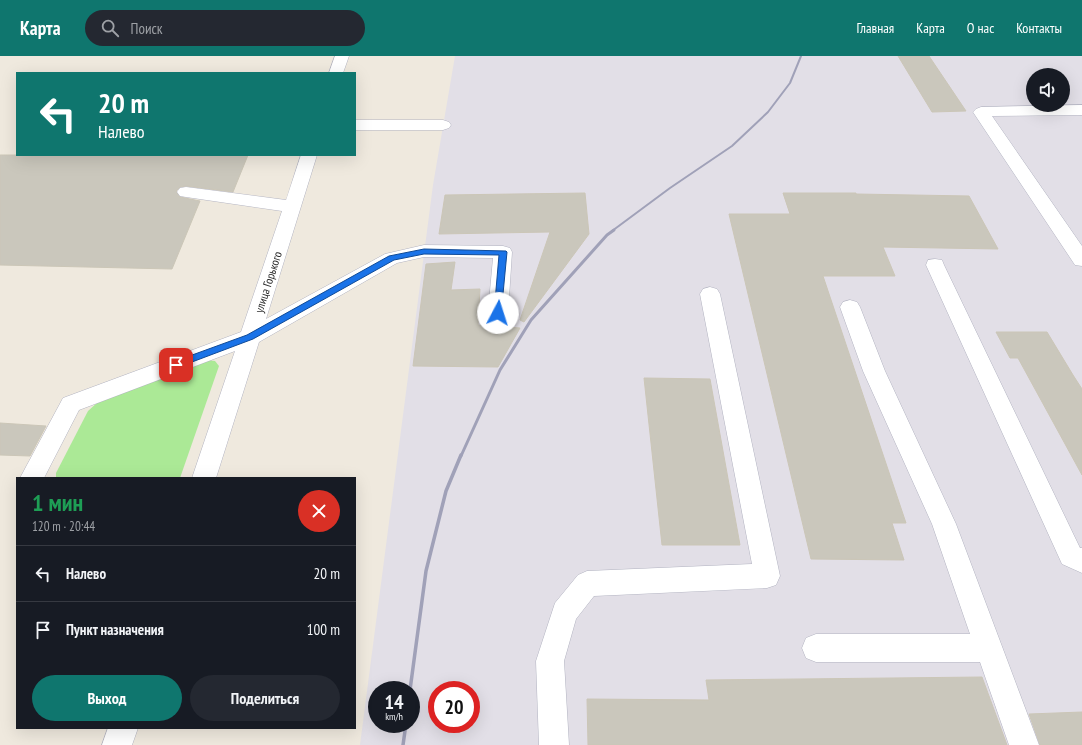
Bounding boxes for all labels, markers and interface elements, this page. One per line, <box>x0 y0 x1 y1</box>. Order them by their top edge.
search box <box>85 10 365 46</box>
text: Карта <box>20 16 61 40</box>
icon: search <box>99 17 121 39</box>
text: Поиск <box>131 19 163 38</box>
text: Главная <box>856 19 894 37</box>
text: Карта <box>916 19 945 37</box>
text: О нас <box>967 19 994 37</box>
text: Контакты <box>1016 19 1062 37</box>
map controls <box>1026 68 1070 112</box>
button: sound <box>1026 68 1070 112</box>
text: 20 m <box>98 84 149 121</box>
icon: left <box>32 88 84 140</box>
text: Налево <box>98 120 145 143</box>
street label: улица Горького <box>251 249 285 315</box>
position arrow <box>477 292 519 334</box>
pin <box>159 348 193 382</box>
icon: arrive <box>165 354 187 376</box>
text: 1 мин <box>32 487 83 518</box>
button: close <box>298 490 340 532</box>
text: 120 m · 20:44 <box>32 518 95 535</box>
icon: left <box>32 563 54 585</box>
text: Налево <box>66 564 106 583</box>
text: 20 m <box>314 564 340 583</box>
icon: arrive <box>32 619 54 641</box>
text: Пункт назначения <box>66 620 164 639</box>
text: 100 m <box>307 620 340 639</box>
button: Выход <box>32 675 182 721</box>
button: Поделиться <box>190 675 340 721</box>
speed limit sign: 20 <box>428 681 480 733</box>
text: 14 <box>384 689 404 715</box>
text: km/h <box>385 710 403 723</box>

